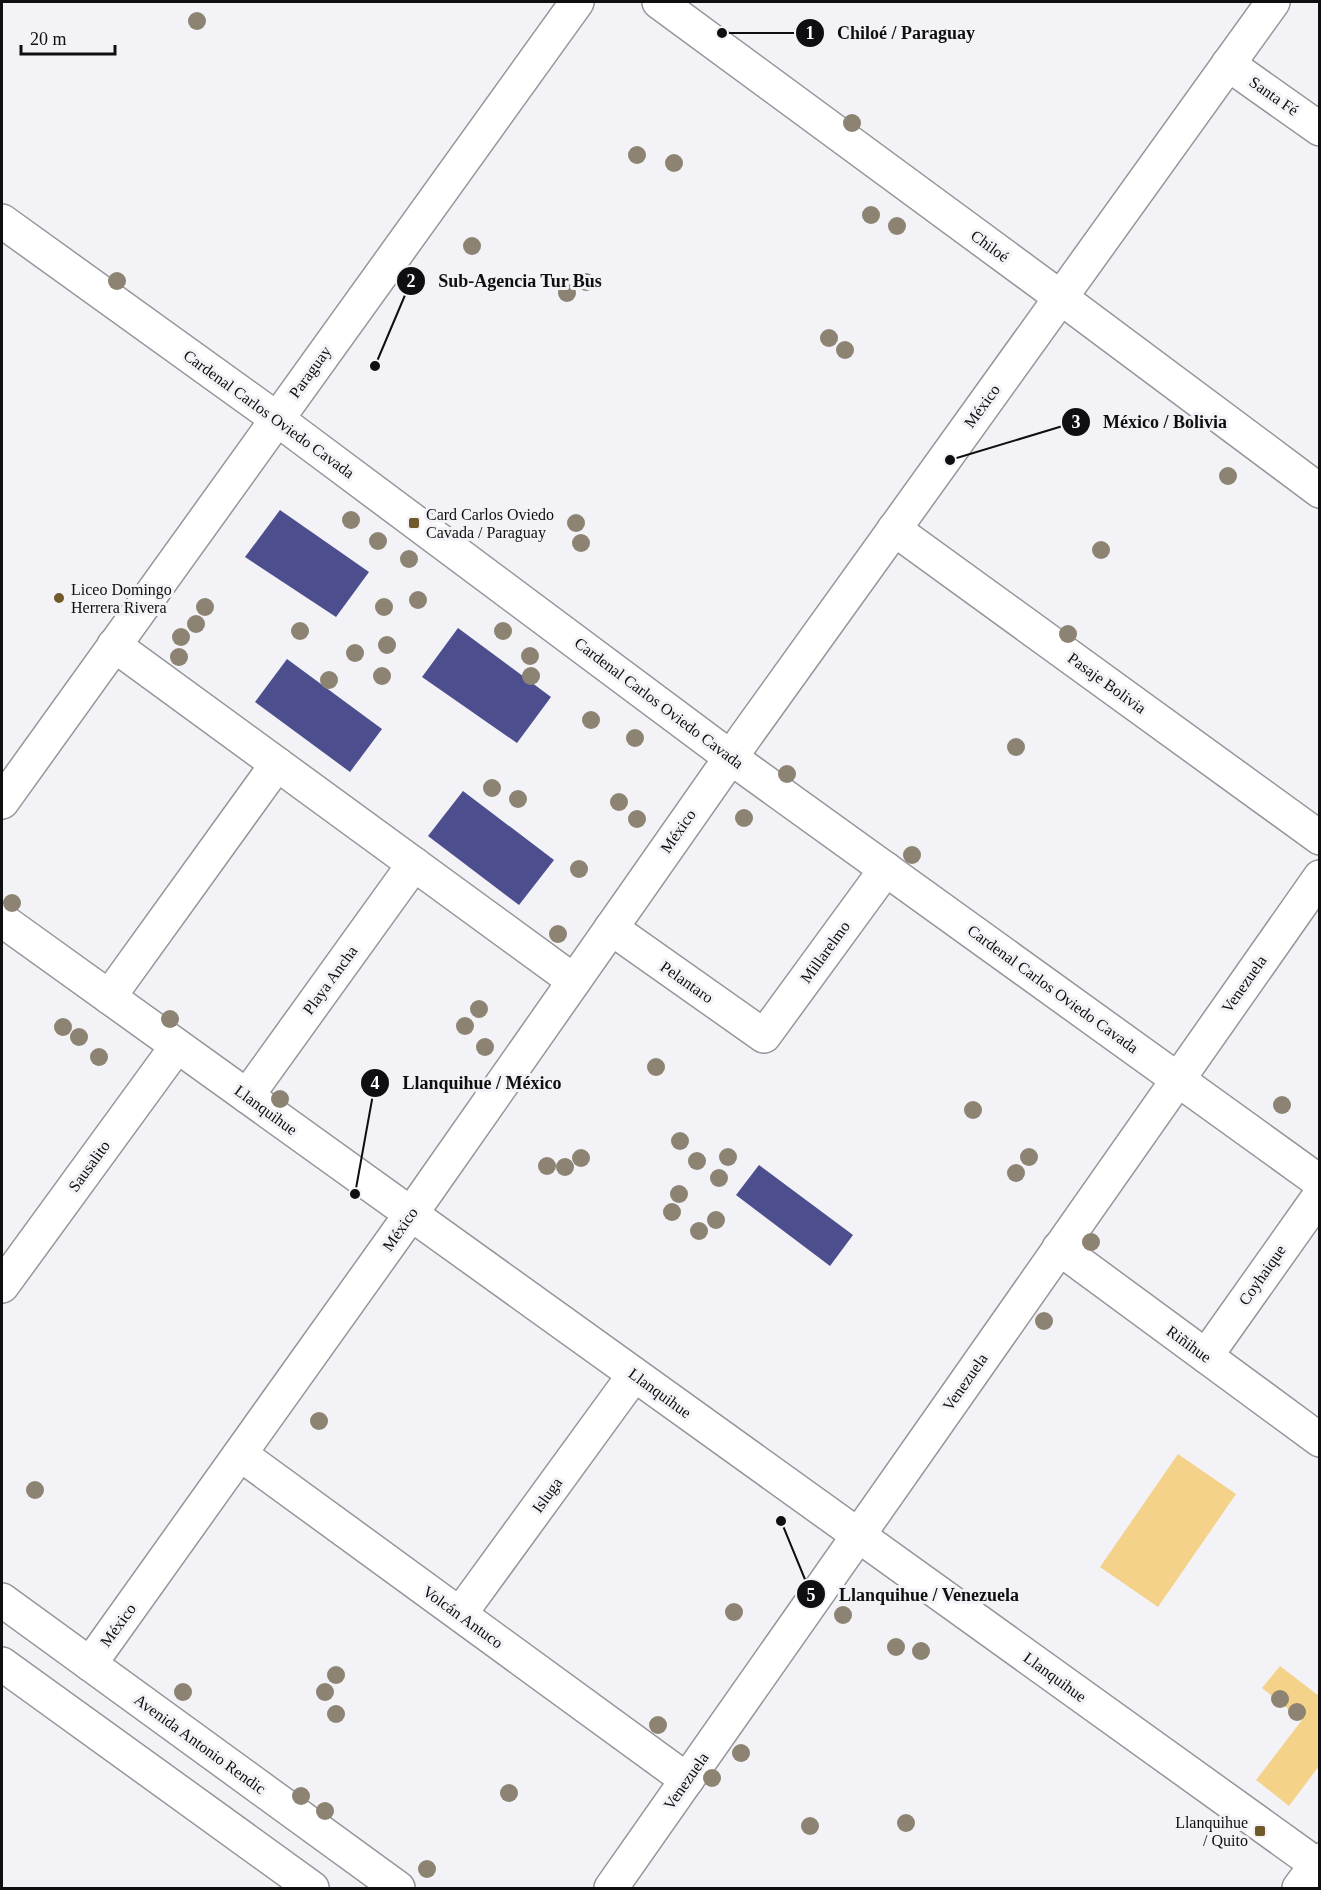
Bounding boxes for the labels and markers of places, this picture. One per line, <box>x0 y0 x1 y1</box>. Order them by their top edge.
callout: Chiloé / Paraguay <box>795 15 987 51</box>
callout: Sub-Agencia Tur Bus <box>396 263 614 299</box>
callout: México / Bolivia <box>1061 404 1239 440</box>
place label: Card Carlos Oviedo Cavada / Paraguay <box>426 506 554 542</box>
marker: Card Carlos Oviedo Cavada / Paraguay <box>407 516 421 530</box>
place label: Liceo Domingo Herrera Rivera <box>71 581 172 616</box>
marker: Liceo Domingo Herrera Rivera <box>52 591 66 605</box>
callout: Llanquihue / México <box>360 1065 573 1101</box>
callout: Llanquihue / Venezuela <box>796 1576 1031 1612</box>
place label: Llanquihue / Quito <box>1175 1814 1248 1849</box>
marker: Llanquihue / Quito <box>1253 1824 1267 1838</box>

